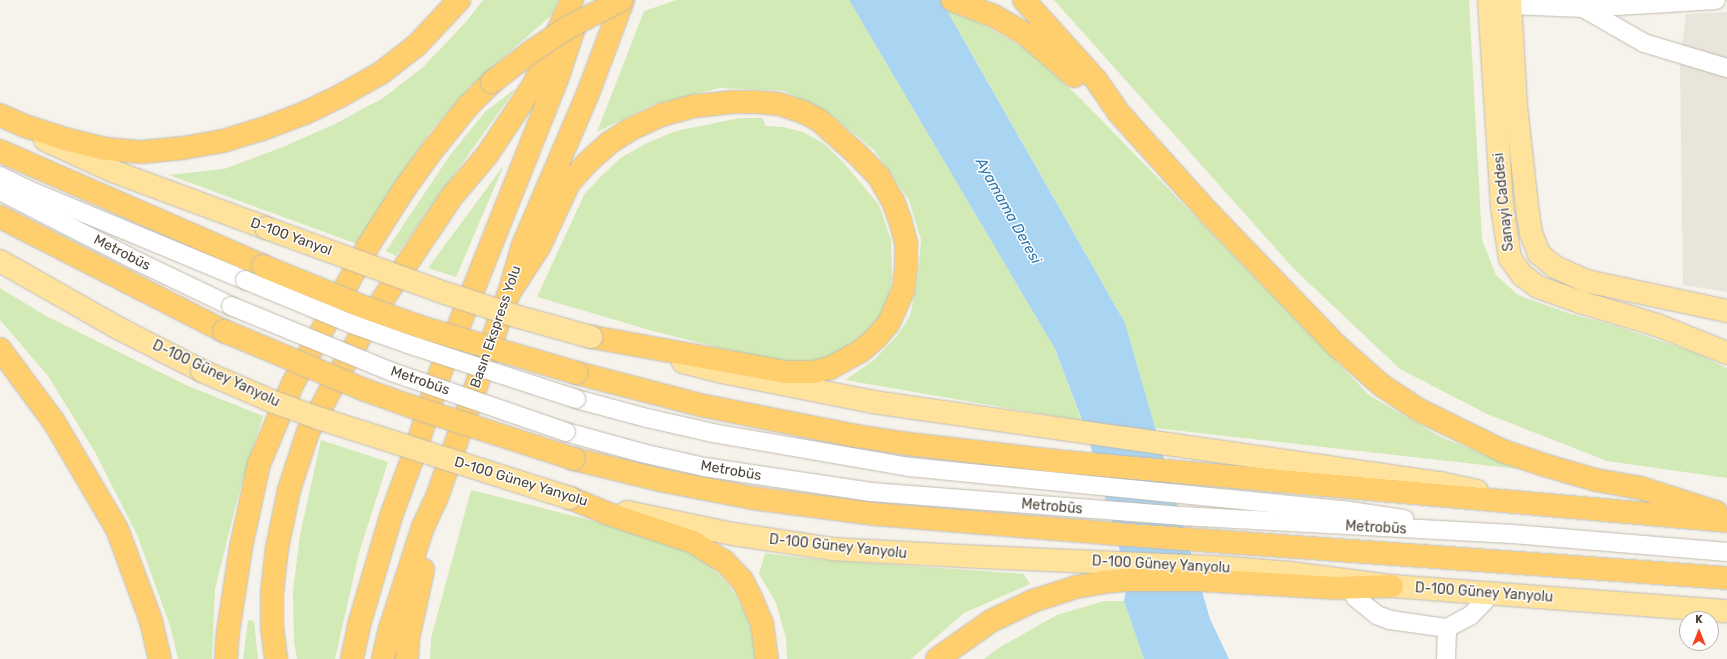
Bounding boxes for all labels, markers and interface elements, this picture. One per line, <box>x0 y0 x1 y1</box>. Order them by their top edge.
street label: Sanayi Caddesi <box>1490 152 1518 252</box>
water label: Ayamama Deresi <box>971 155 1045 267</box>
street label: D-100 Yanyol <box>248 214 334 260</box>
street label: Metrobüs <box>91 232 153 274</box>
street label: Basın Ekspress Yolu <box>467 263 525 391</box>
street label: D-100 Güney Yanyolu <box>149 337 283 411</box>
street label: Metrobüs <box>388 363 452 399</box>
street label: D-100 Güney Yanyolu <box>452 454 590 510</box>
street label: Metrobüs <box>699 457 763 485</box>
street label: Metrobüs <box>1021 496 1083 518</box>
street label: Metrobüs <box>1345 518 1407 538</box>
street label: D-100 Güney Yanyolu <box>768 531 908 563</box>
street label: D-100 Güney Yanyolu <box>1091 553 1231 577</box>
street label: D-100 Güney Yanyolu <box>1414 580 1554 606</box>
north arrow <box>1679 611 1719 651</box>
text: K <box>1695 613 1703 626</box>

